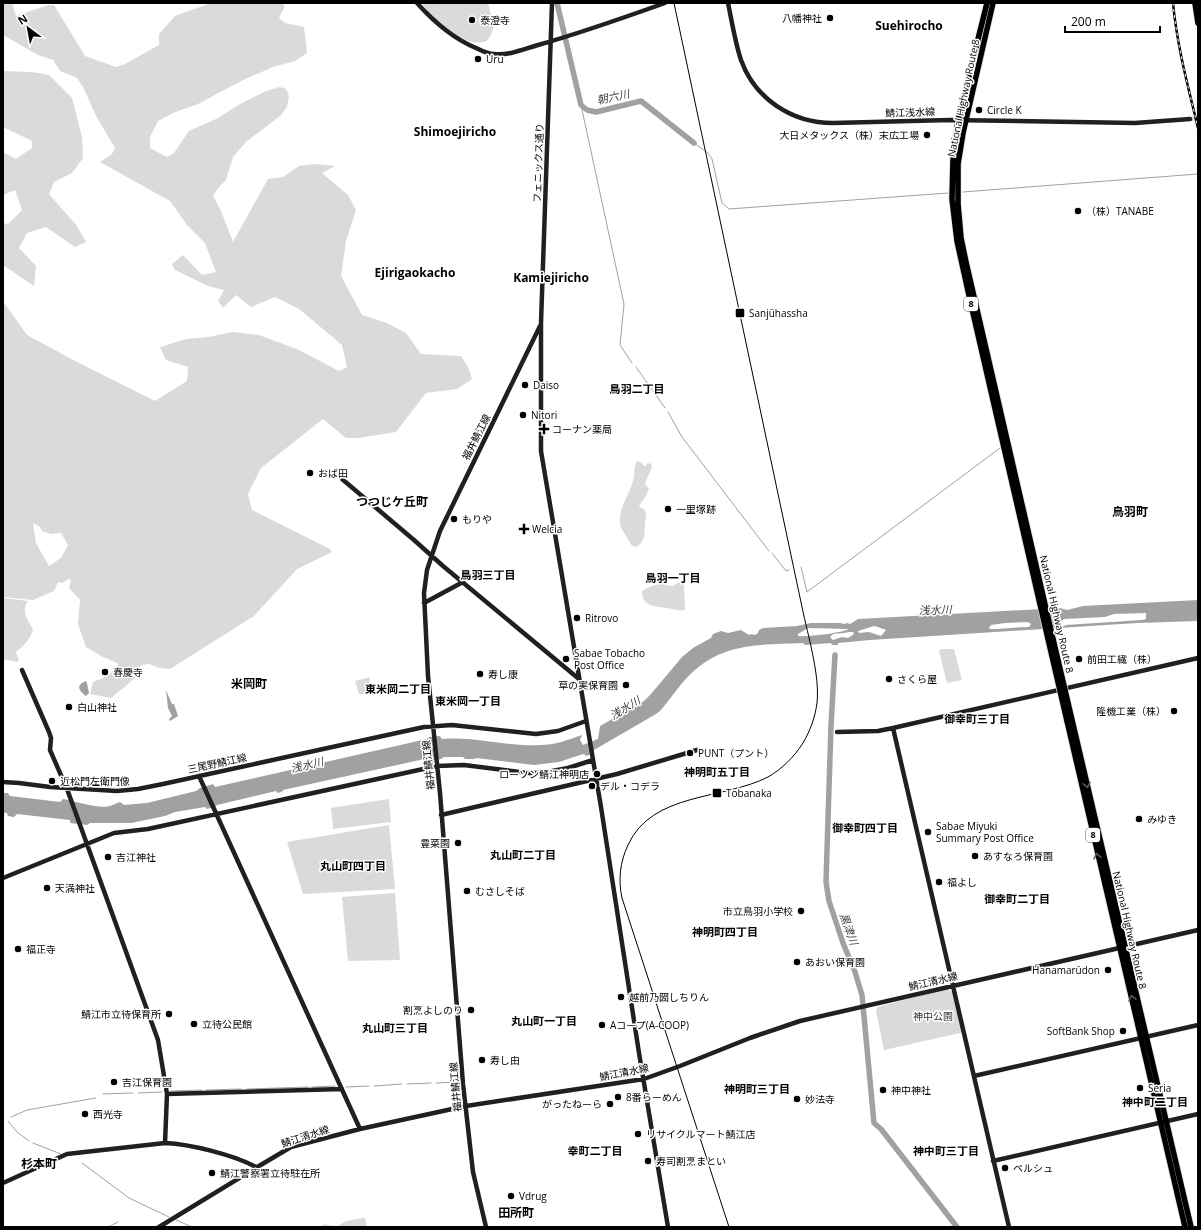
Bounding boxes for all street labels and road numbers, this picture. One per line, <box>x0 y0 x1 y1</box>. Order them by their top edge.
street label: National Highway Route 8 <box>944 37 982 158</box>
street label: 鯖江浅水線 <box>885 104 935 120</box>
street label: フェニックス通り <box>530 123 546 203</box>
road number: 8 <box>964 297 978 311</box>
street label: 福井鯖江線 <box>458 412 494 462</box>
street label: National Highway Route 8 <box>1037 554 1077 674</box>
street label: 福井鯖江線 <box>418 739 438 791</box>
street label: 三尾野鯖江線 <box>186 750 248 776</box>
road number: 8 <box>1086 828 1100 842</box>
street label: National Highway Route 8 <box>1110 870 1150 990</box>
street label: 鯖江清水線 <box>907 969 959 993</box>
street label: 鯖江清水線 <box>598 1060 650 1084</box>
street label: 福井鯖江線 <box>446 1061 464 1113</box>
street label: 鯖江清水線 <box>279 1122 331 1150</box>

